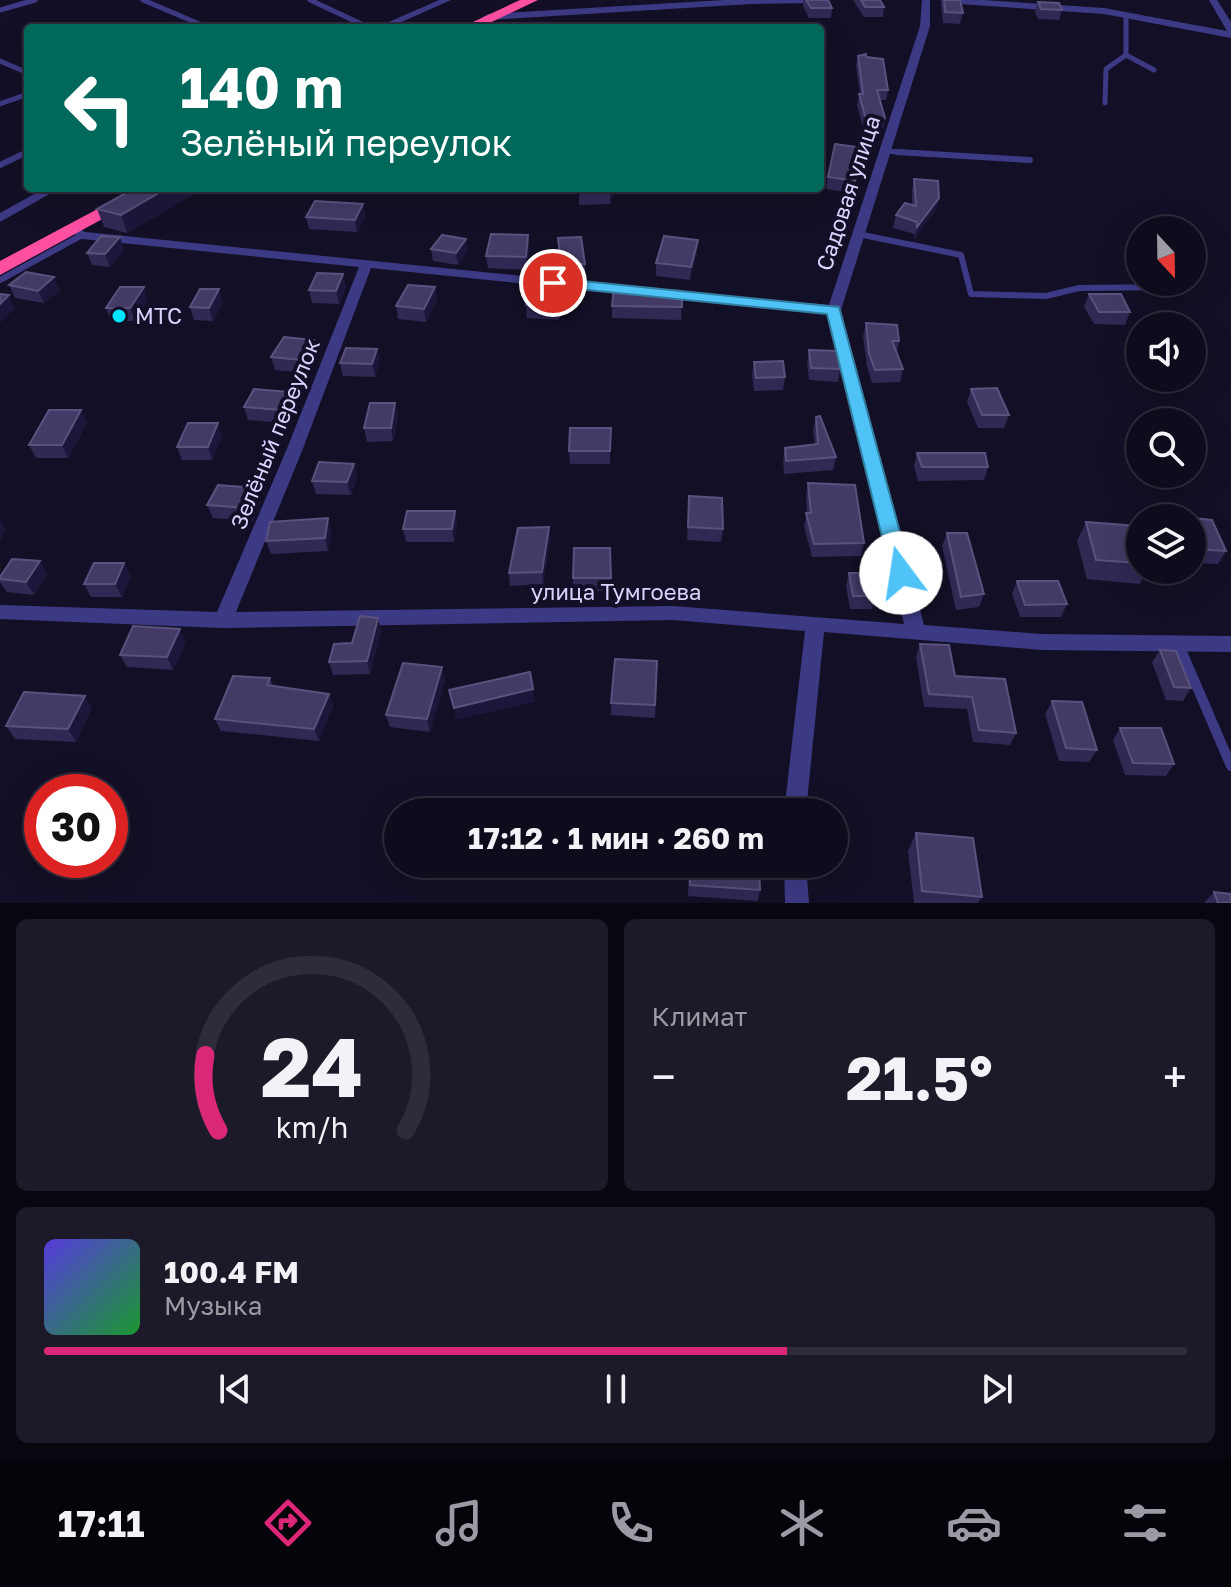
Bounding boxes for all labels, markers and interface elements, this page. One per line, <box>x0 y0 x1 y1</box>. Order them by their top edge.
text: 140 m <box>180 53 343 120</box>
icon: left <box>48 56 152 160</box>
street label: Садовая улица <box>810 112 885 274</box>
text: Зелёный переулок <box>180 121 512 164</box>
north arrow <box>1126 216 1206 296</box>
map controls <box>1126 216 1206 584</box>
pin <box>519 249 587 317</box>
icon: arrive <box>531 261 575 305</box>
place label: МТС <box>135 302 182 329</box>
marker: МТС <box>110 307 128 325</box>
button: sound <box>1126 312 1206 392</box>
street label: Зелёный переулок <box>224 334 325 533</box>
button: search <box>1126 408 1206 488</box>
button: layers <box>1126 504 1206 584</box>
position arrow <box>859 531 943 615</box>
street label: улица Тумгоева <box>531 578 701 605</box>
speed limit sign: 30 <box>24 774 128 878</box>
text: 17:12 · 1 мин · 260 m <box>468 820 764 856</box>
text: Климат <box>652 1001 747 1032</box>
text: 24 <box>260 1015 363 1115</box>
text: 21.5° <box>846 1041 993 1113</box>
text: − <box>652 1050 676 1103</box>
text: + <box>1163 1050 1187 1103</box>
text: km/h <box>275 1110 348 1144</box>
text: 100.4 FM <box>164 1254 299 1290</box>
text: Музыка <box>164 1290 262 1321</box>
icon: previous <box>213 1367 257 1411</box>
icon: pause <box>594 1367 638 1411</box>
icon: next <box>975 1367 1019 1411</box>
icon: directions <box>260 1495 316 1551</box>
icon: music <box>431 1495 487 1551</box>
icon: phone <box>603 1495 659 1551</box>
icon: climate <box>774 1495 830 1551</box>
icon: car <box>946 1495 1002 1551</box>
icon: filters <box>1117 1495 1173 1551</box>
text: 17:11 <box>58 1502 144 1545</box>

